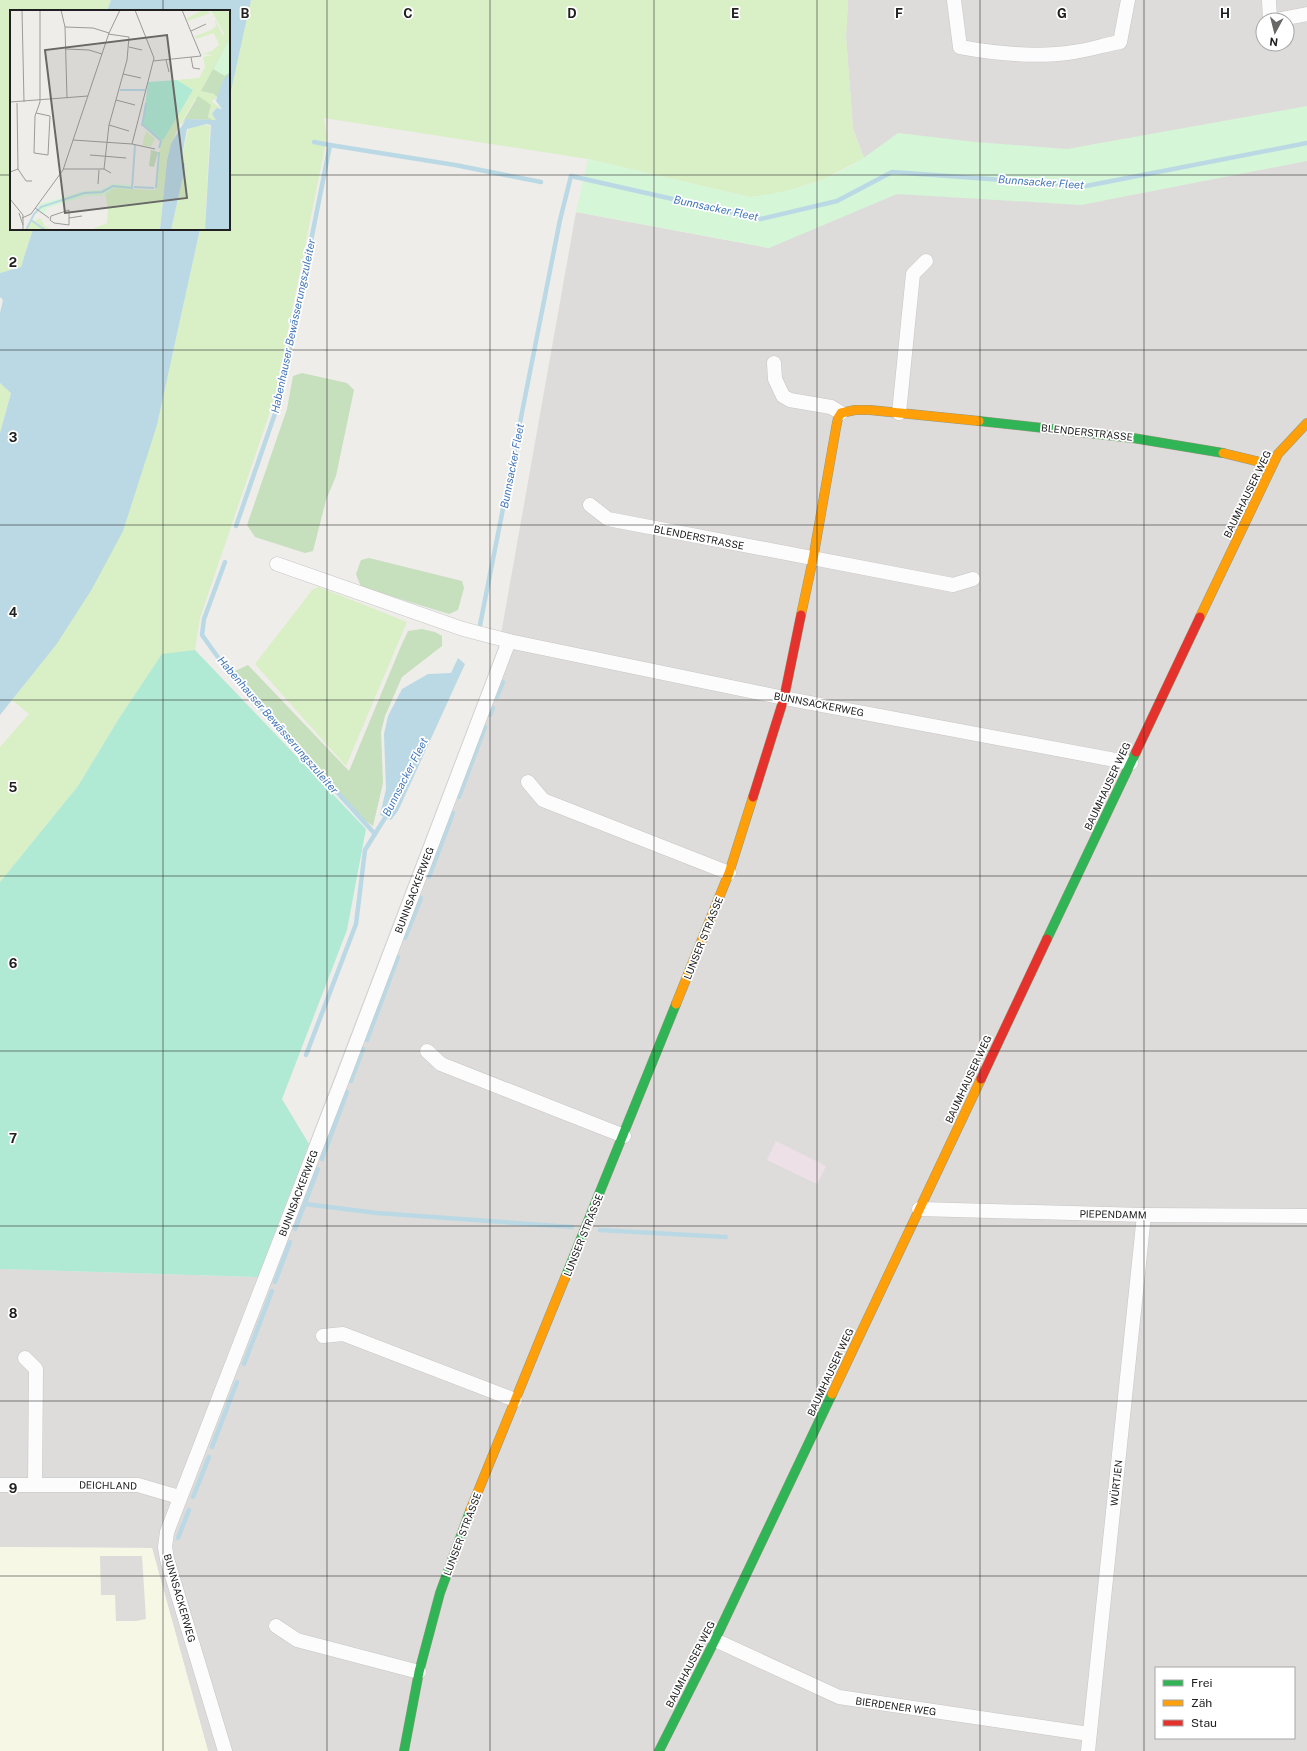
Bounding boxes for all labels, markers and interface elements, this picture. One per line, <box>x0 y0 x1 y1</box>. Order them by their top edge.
text: B <box>241 6 250 21</box>
text: C <box>403 6 413 21</box>
text: D <box>567 6 577 21</box>
text: E <box>731 6 739 21</box>
text: F <box>895 6 903 21</box>
text: G <box>1057 6 1067 21</box>
text: H <box>1220 6 1230 21</box>
inset map <box>10 10 230 230</box>
north arrow <box>1255 12 1295 52</box>
text: N <box>1269 35 1279 48</box>
water label: Bunnsacker Fleet <box>998 173 1085 191</box>
water label: Bunnsacker Fleet <box>673 193 760 223</box>
water label: Habenhauser Bewässerungszuleiter <box>269 237 318 414</box>
text: 2 <box>9 255 17 270</box>
street label: BLENDERSTRASSE <box>1041 421 1133 443</box>
water label: Bunnsacker Fleet <box>498 422 526 509</box>
text: 3 <box>9 430 18 445</box>
street label: BAUMHAUSER WEG <box>1221 448 1273 540</box>
street label: BLENDERSTRASSE <box>653 522 745 552</box>
text: 4 <box>9 605 18 620</box>
water label: Habenhauser Bewässerungszuleiter <box>215 654 341 797</box>
street label: BUNNSACKERWEG <box>773 689 865 719</box>
water label: Bunnsacker Fleet <box>380 735 430 818</box>
street label: BAUMHAUSER WEG <box>1081 740 1133 832</box>
text: 5 <box>9 780 18 795</box>
street label: BUNNSACKERWEG <box>392 845 436 935</box>
street label: LUNSER STRASSE <box>681 895 725 981</box>
text: 6 <box>9 956 18 971</box>
street label: BAUMHAUSER WEG <box>942 1033 994 1125</box>
text: 7 <box>9 1131 17 1146</box>
street label: BUNNSACKERWEG <box>276 1148 320 1238</box>
street label: LUNSER STRASSE <box>561 1192 605 1278</box>
street label: PIEPENDAMM <box>1079 1207 1147 1221</box>
text: 8 <box>9 1306 18 1321</box>
street label: BAUMHAUSER WEG <box>804 1326 856 1418</box>
street label: WÜRTJEN <box>1108 1459 1124 1507</box>
street label: DEICHLAND <box>79 1478 137 1492</box>
text: 9 <box>9 1481 17 1496</box>
street label: LUNSER STRASSE <box>441 1491 483 1577</box>
street label: BUNNSACKERWEG <box>162 1552 198 1644</box>
street label: BAUMHAUSER WEG <box>663 1619 717 1709</box>
legend <box>1155 1667 1295 1739</box>
text: Frei <box>1191 1676 1213 1690</box>
street label: BIERDENER WEG <box>855 1694 937 1718</box>
text: Zäh <box>1191 1696 1212 1710</box>
text: Stau <box>1191 1716 1217 1730</box>

